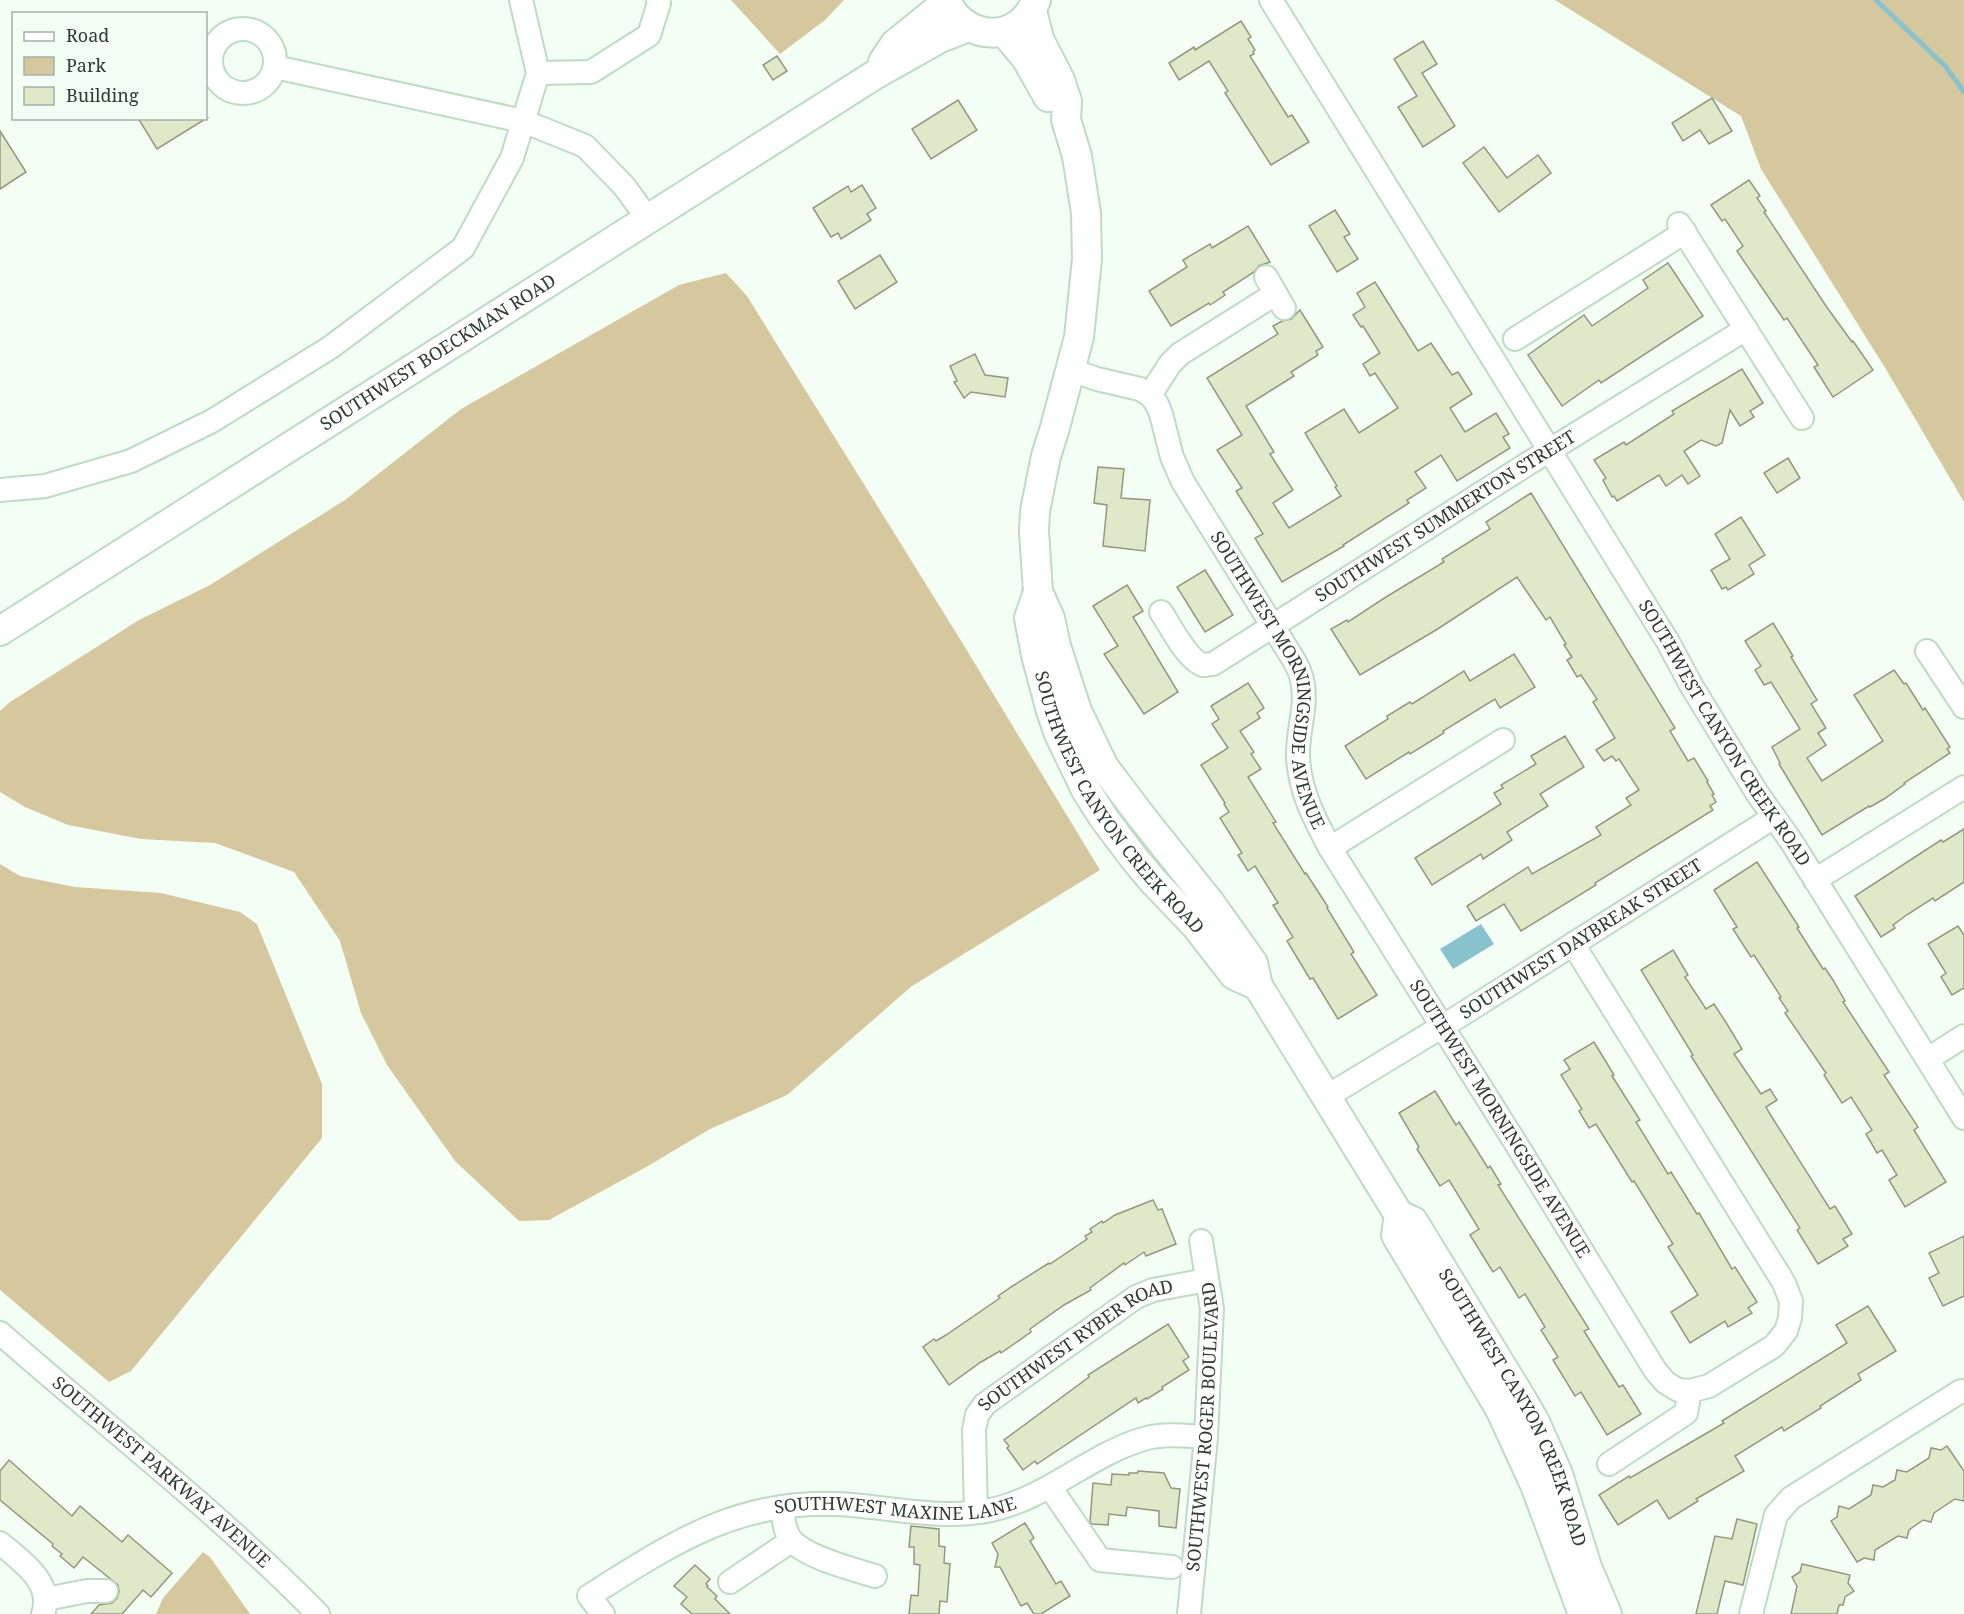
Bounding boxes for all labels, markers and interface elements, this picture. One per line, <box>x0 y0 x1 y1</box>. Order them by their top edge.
legend <box>12 12 207 120</box>
text: Road <box>66 23 109 47</box>
text: Park <box>66 53 106 77</box>
text: Building <box>66 83 139 107</box>
street label: SOUTHWEST BOECKMAN ROAD <box>315 268 560 436</box>
street label: SOUTHWEST SUMMERTON STREET <box>1310 424 1580 607</box>
street label: SOUTHWEST MORNINGSIDE AVENUE <box>1205 526 1331 833</box>
street label: SOUTHWEST CANYON CREEK ROAD <box>1634 595 1817 870</box>
street label: SOUTHWEST CANYON CREEK ROAD <box>1030 668 1210 938</box>
street label: SOUTHWEST DAYBREAK STREET <box>1455 853 1706 1024</box>
street label: SOUTHWEST MORNINGSIDE AVENUE <box>1405 975 1596 1262</box>
street label: SOUTHWEST CANYON CREEK ROAD <box>1434 1264 1593 1549</box>
street label: SOUTHWEST RYBER ROAD <box>971 1274 1175 1415</box>
street label: SOUTHWEST ROGER BOULEVARD <box>1180 1280 1223 1572</box>
street label: SOUTHWEST PARKWAY AVENUE <box>48 1370 276 1572</box>
street label: SOUTHWEST MAXINE LANE <box>772 1491 1019 1525</box>

